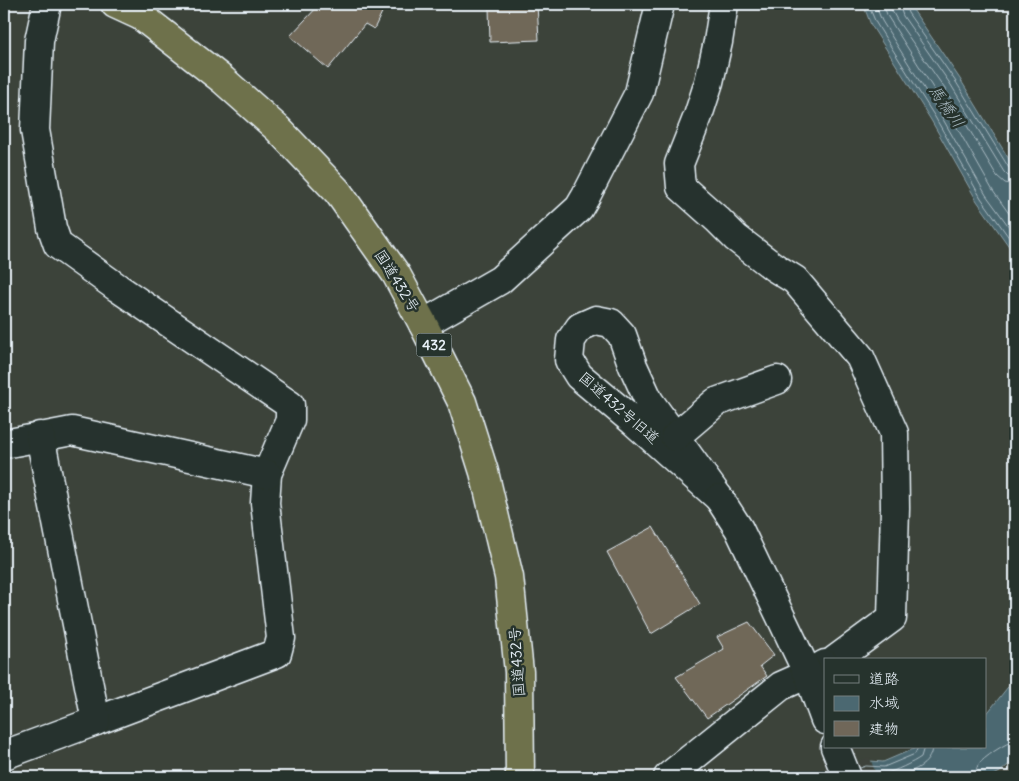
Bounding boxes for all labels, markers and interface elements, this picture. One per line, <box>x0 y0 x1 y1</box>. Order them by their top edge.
water label: 馬橋川 <box>925 81 969 131</box>
street label: 国道432号 <box>371 246 424 316</box>
road number: 432 <box>416 334 452 356</box>
street label: 国道432号旧道 <box>575 368 663 448</box>
street label: 国道432号 <box>505 626 528 698</box>
legend <box>824 658 986 748</box>
text: 道路 <box>869 669 899 688</box>
text: 水域 <box>869 693 899 712</box>
text: 建物 <box>869 719 899 738</box>

